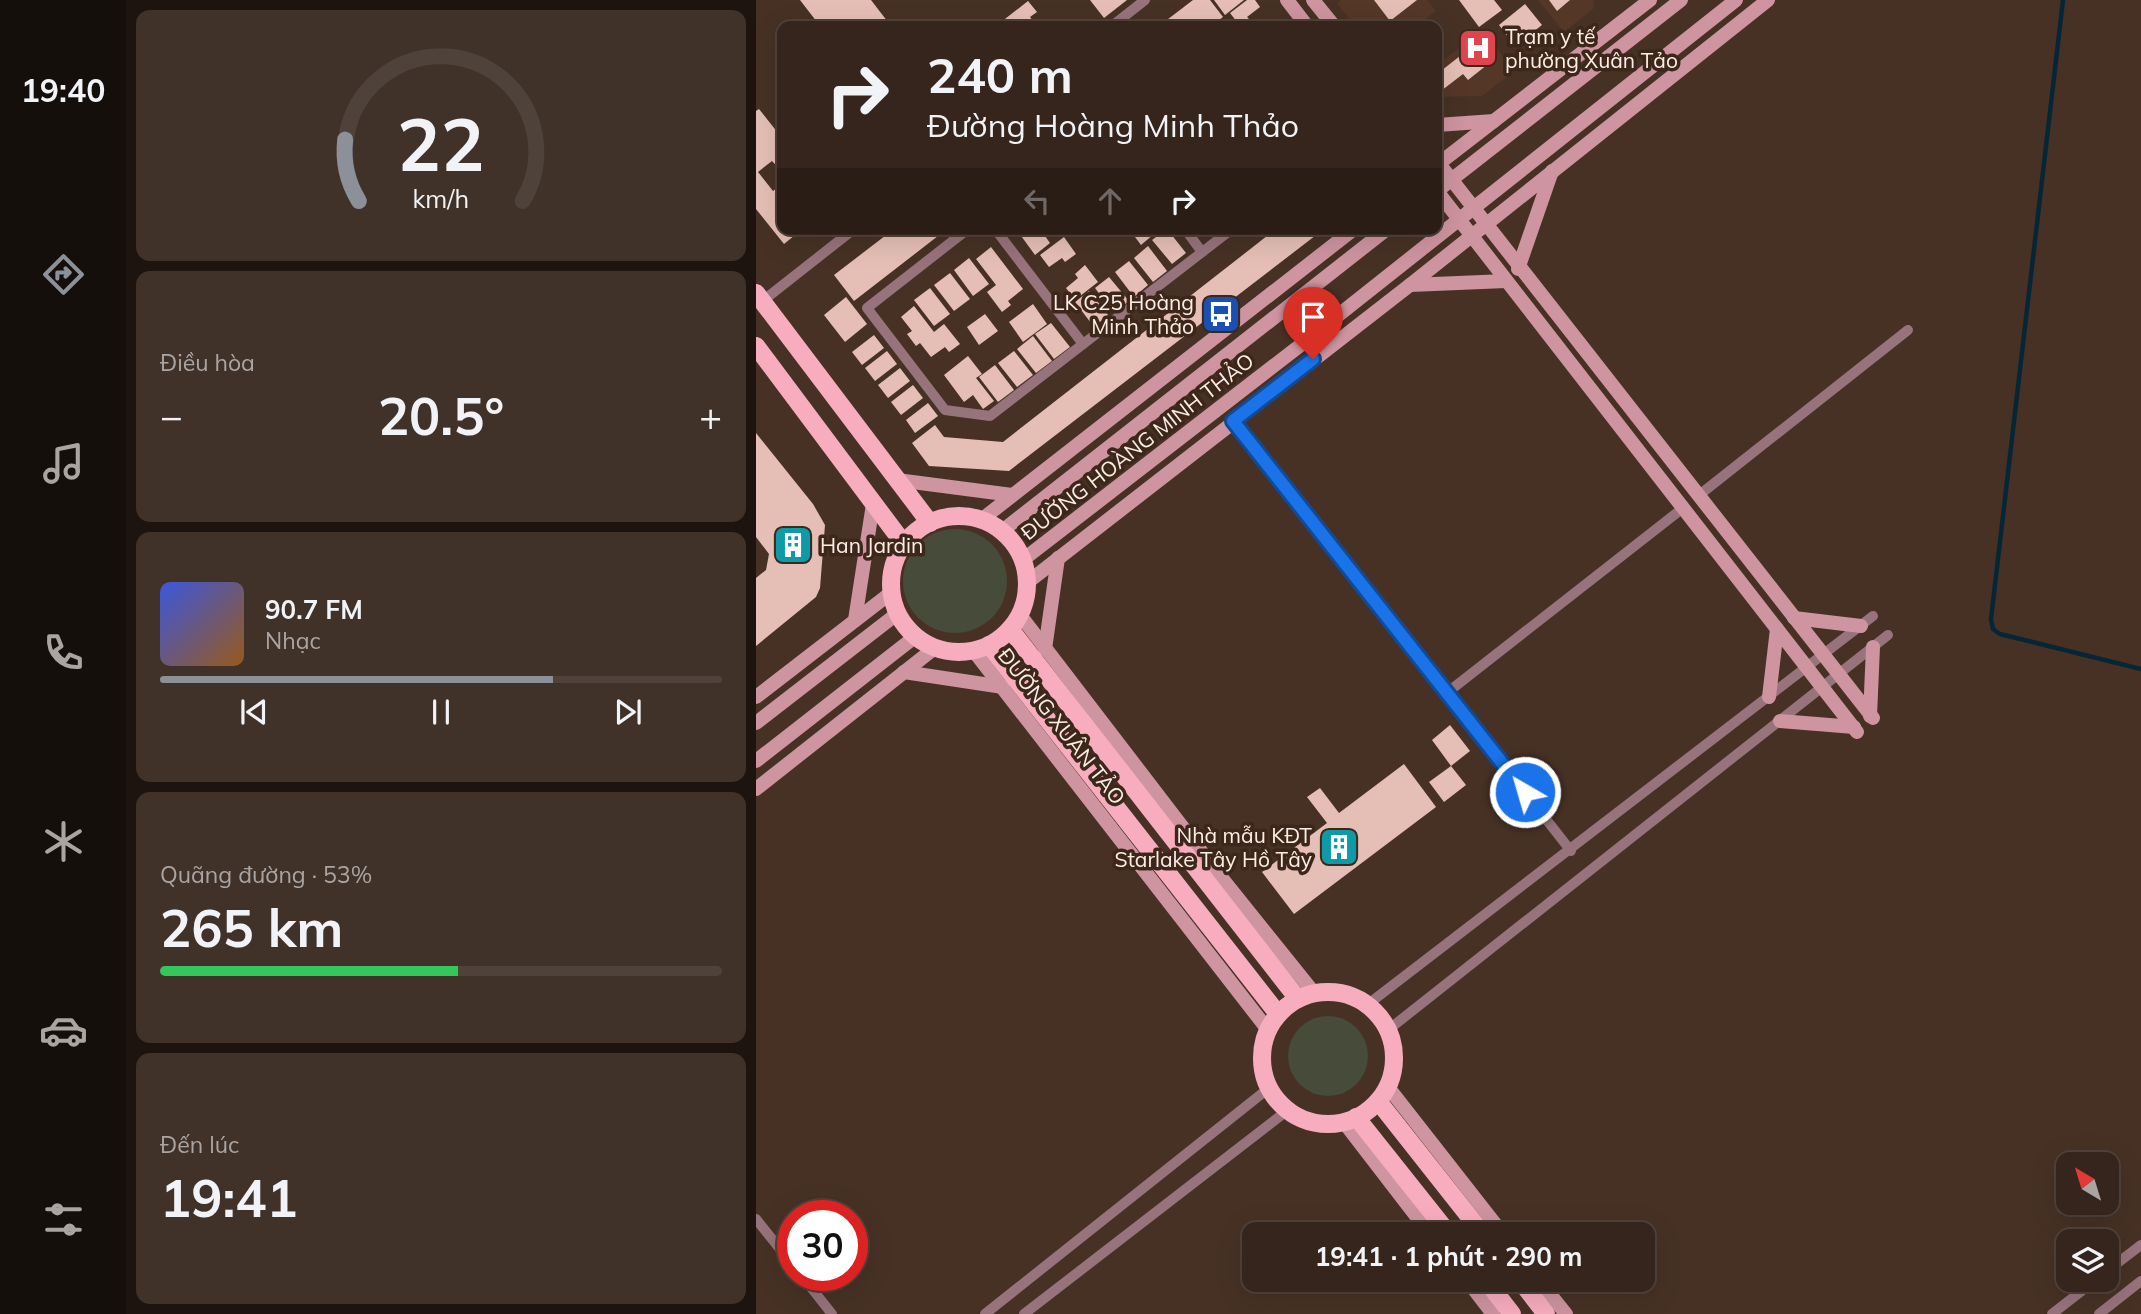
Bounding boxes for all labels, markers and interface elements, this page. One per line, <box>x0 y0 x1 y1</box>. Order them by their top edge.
place label: Trạm y tế phường Xuân Tảo <box>1505 23 1678 73</box>
hospital icon: Trạm y tế phường Xuân Tảo <box>1457 27 1499 69</box>
text: 240 m <box>927 44 1073 105</box>
icon: right <box>812 49 903 140</box>
text: 19:40 <box>21 70 105 110</box>
text: 22 <box>397 99 485 190</box>
text: Đường Hoàng Minh Thảo <box>927 105 1299 145</box>
icon: left <box>1018 182 1056 220</box>
icon: ahead <box>1091 182 1129 220</box>
icon: right <box>1164 182 1202 220</box>
text: km/h <box>413 183 469 214</box>
icon: directions <box>39 250 88 299</box>
pin <box>1283 287 1343 359</box>
place label: LK C25 Hoàng Minh Thảo <box>1053 289 1194 339</box>
bus stop icon: LK C25 Hoàng Minh Thảo <box>1200 293 1242 335</box>
icon: arrive <box>1294 298 1332 336</box>
street label: ĐƯỜNG HOÀNG MINH THẢO <box>1015 347 1259 545</box>
text: Điều hòa <box>160 348 255 377</box>
text: 20.5° <box>378 383 504 448</box>
text: − <box>160 392 183 440</box>
text: + <box>699 392 722 440</box>
icon: music <box>39 439 88 488</box>
building icon: Han Jardin <box>772 524 814 566</box>
place label: Han Jardin <box>820 532 923 558</box>
text: 90.7 FM <box>265 593 363 626</box>
text: Nhạc <box>265 626 321 655</box>
icon: phone <box>39 628 88 677</box>
street label: ĐƯỜNG XUÂN TẢO <box>993 643 1131 809</box>
icon: previous <box>235 693 273 731</box>
icon: pause <box>422 693 460 731</box>
icon: next <box>609 693 647 731</box>
position arrow <box>1488 755 1562 829</box>
icon: climate <box>39 817 88 866</box>
place label: Nhà mẫu KĐT Starlake Tây Hồ Tây <box>1114 822 1312 872</box>
building icon: Nhà mẫu KĐT Starlake Tây Hồ Tây <box>1318 826 1360 868</box>
text: Quãng đường · 53% <box>160 860 372 889</box>
text: 265 km <box>160 895 343 960</box>
icon: car <box>39 1006 88 1055</box>
text: Đến lúc <box>160 1130 239 1159</box>
north arrow <box>2056 1152 2119 1214</box>
map controls <box>2056 1152 2119 1292</box>
text: 19:41 <box>160 1165 298 1230</box>
icon: filters <box>39 1195 88 1244</box>
speed limit sign: 30 <box>777 1200 868 1291</box>
button: layers <box>2056 1229 2119 1292</box>
text: 19:41 · 1 phút · 290 m <box>1315 1240 1582 1273</box>

